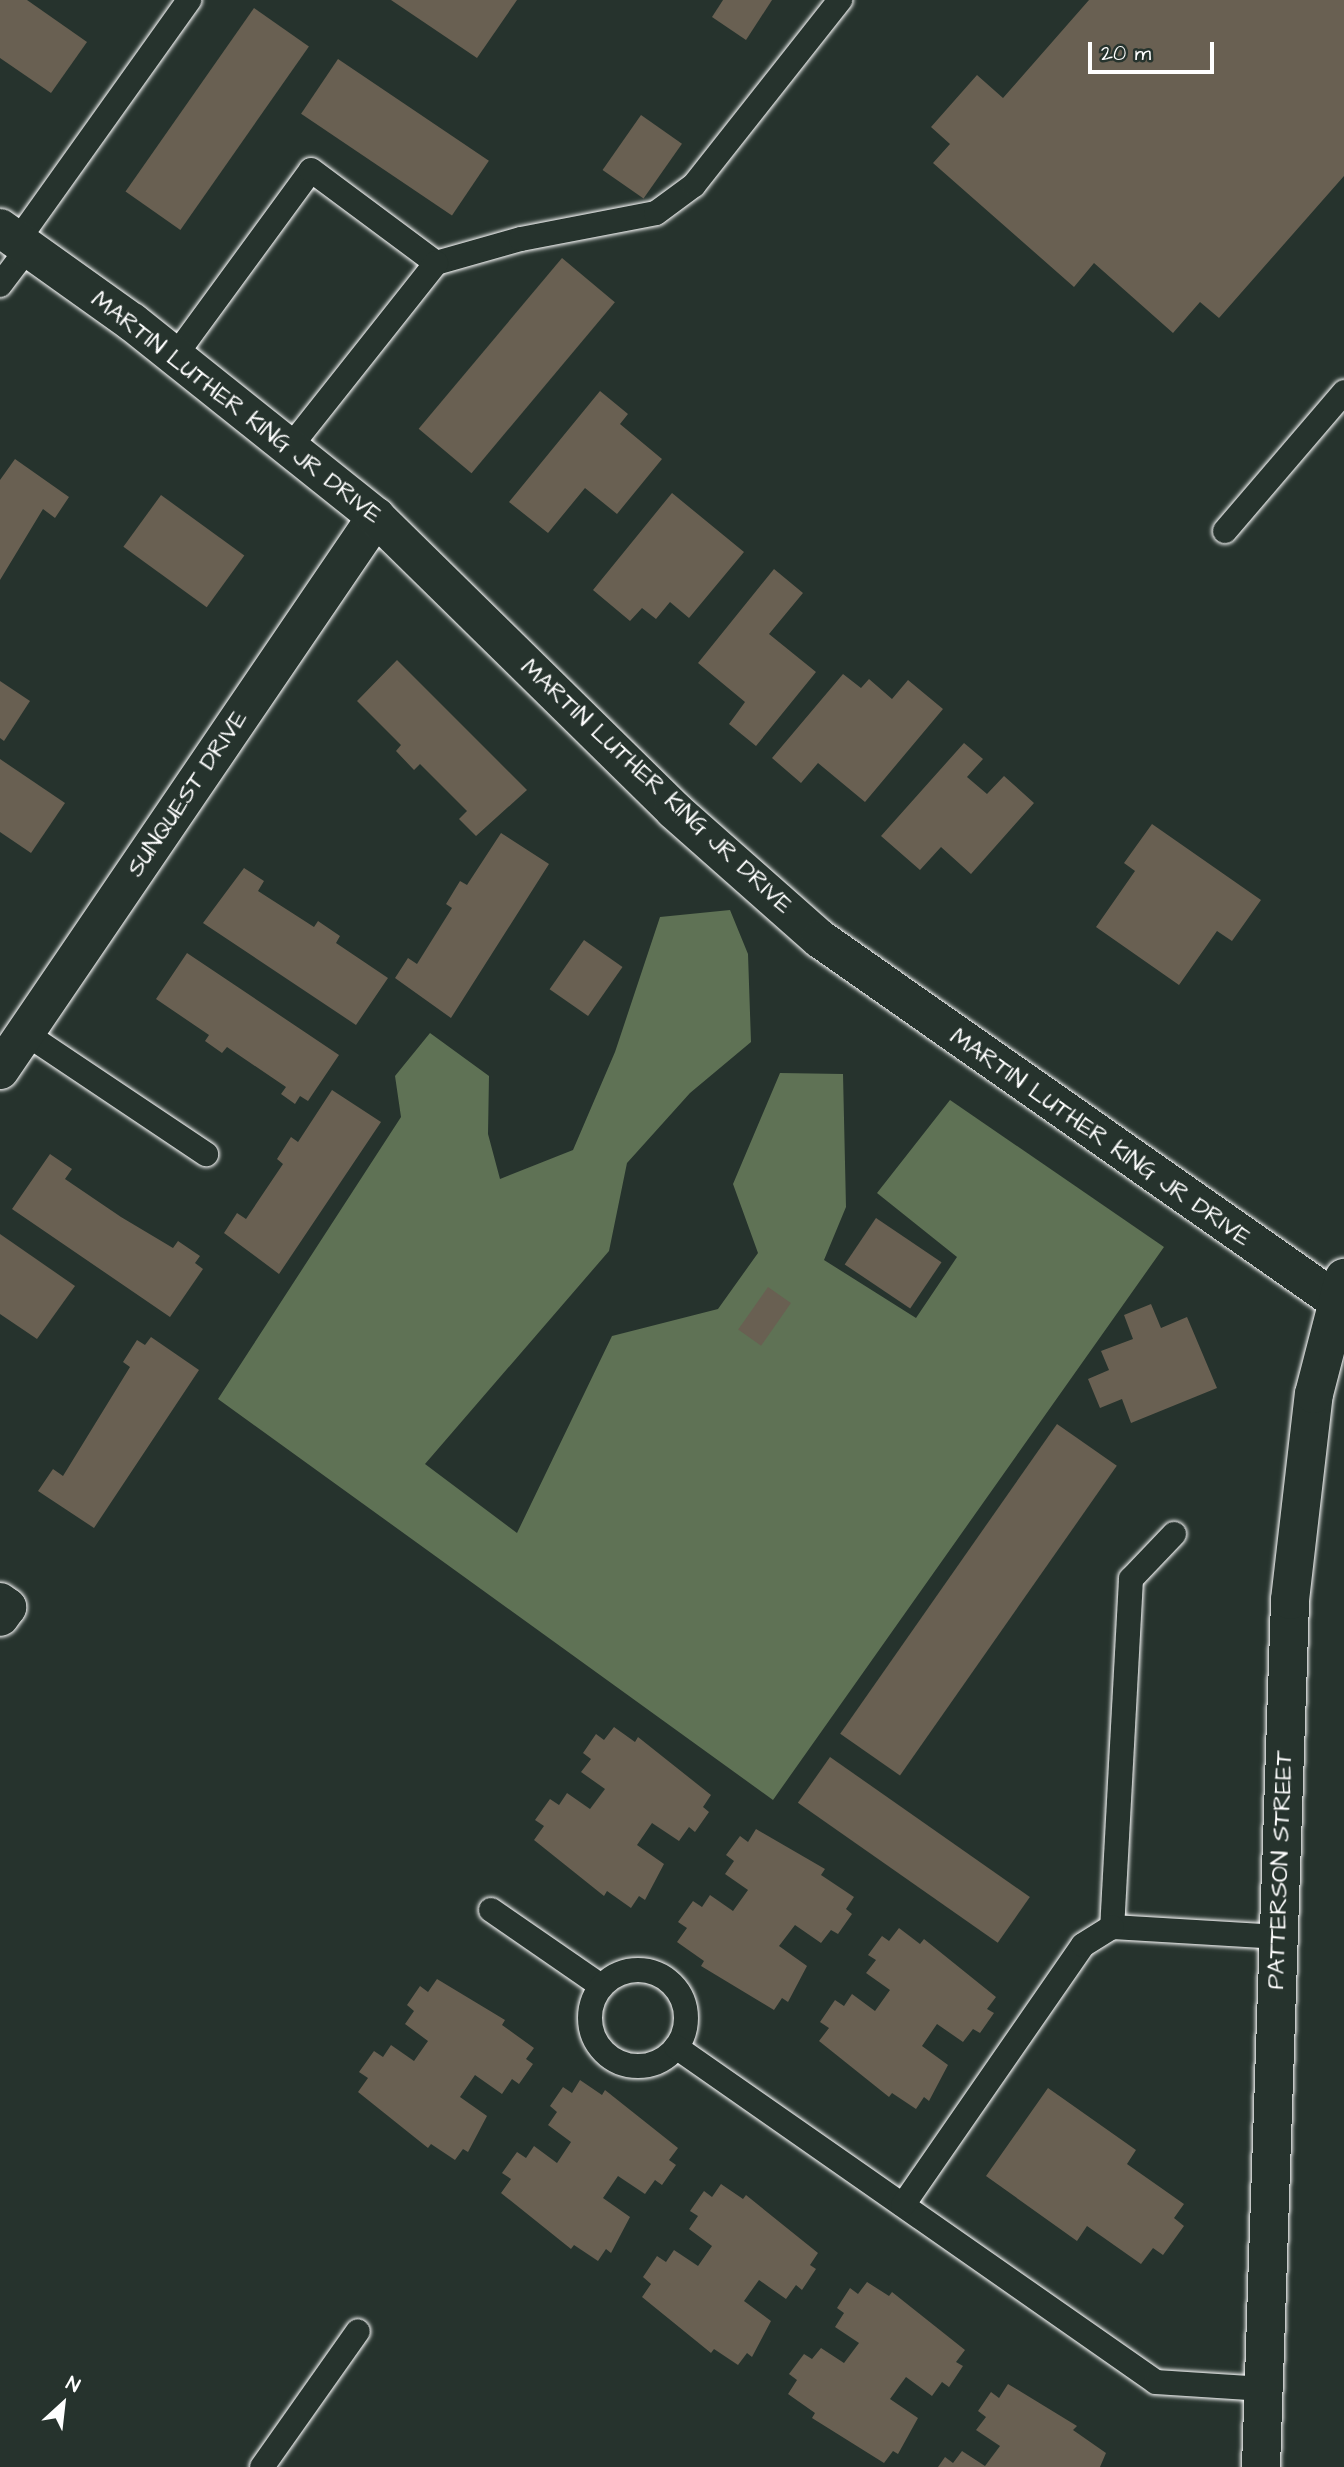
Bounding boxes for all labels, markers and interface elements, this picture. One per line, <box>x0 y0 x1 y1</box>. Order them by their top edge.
scale bar <box>1092 28 1218 72</box>
text: 20 m <box>1101 39 1151 68</box>
street label: MARTIN LUTHER KING JR DRIVE <box>85 286 387 530</box>
street label: MARTIN LUTHER KING JR DRIVE <box>514 654 798 920</box>
street label: SUNQUEST DRIVE <box>122 705 254 883</box>
street label: MARTIN LUTHER KING JR DRIVE <box>944 1023 1256 1253</box>
street label: PATTERSON STREET <box>1262 1750 1300 1990</box>
north arrow <box>28 2369 98 2439</box>
text: N <box>61 2370 84 2400</box>

